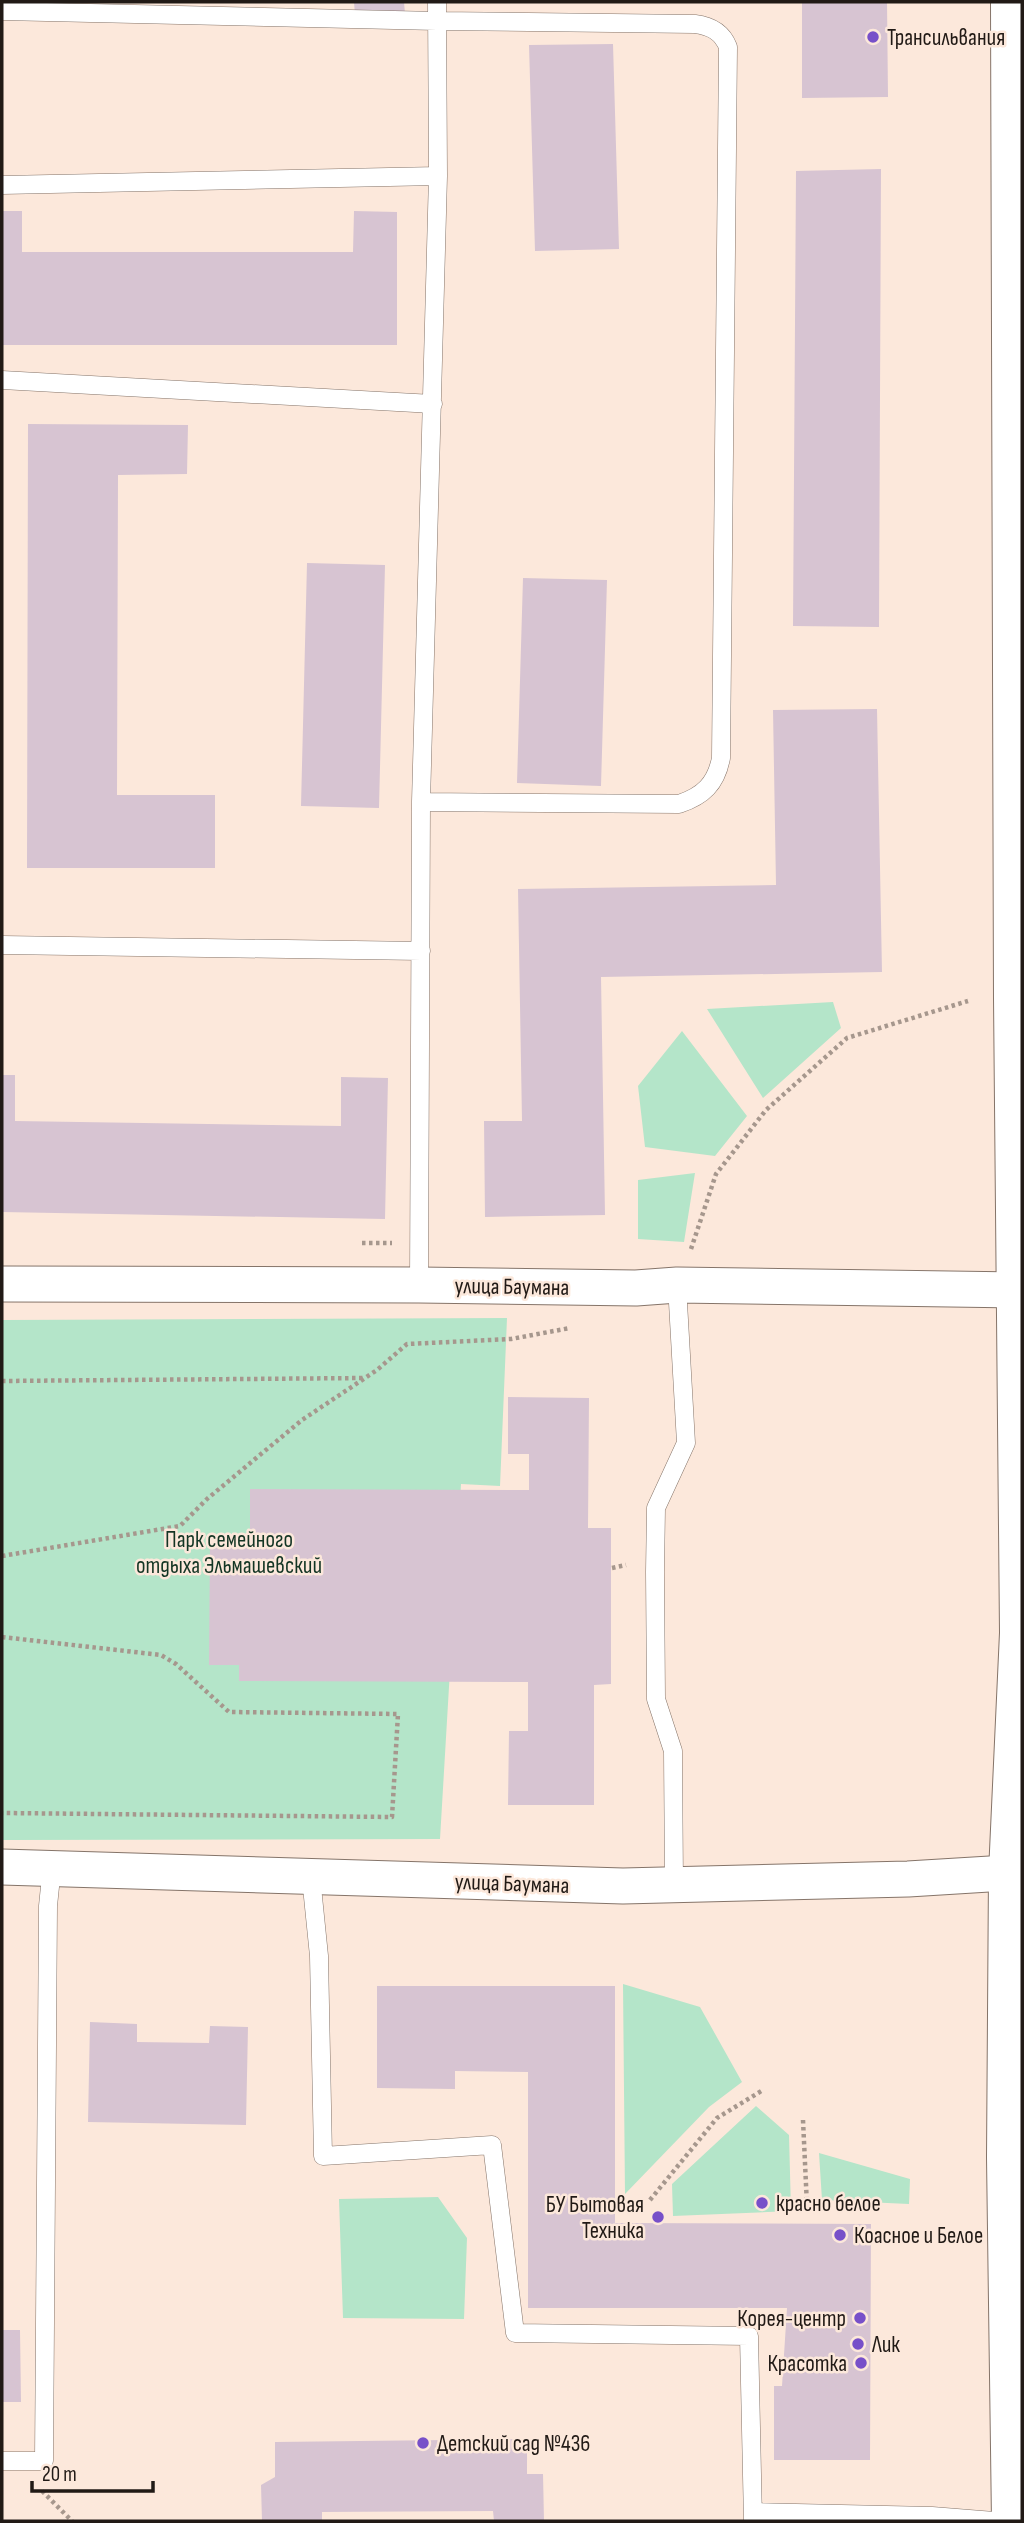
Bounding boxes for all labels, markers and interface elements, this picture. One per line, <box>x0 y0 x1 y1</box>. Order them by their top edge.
place label: Трансильвания <box>887 24 1005 52</box>
marker: Трансильвания <box>865 29 881 45</box>
street label: улица Баумана <box>454 1272 570 1302</box>
park label: Парк семейного отдыха Эльмашевский <box>136 1526 322 1580</box>
street label: улица Баумана <box>454 1868 570 1900</box>
place label: красно белое <box>776 2190 881 2218</box>
place label: БУ Бытовая Техника <box>546 2191 644 2245</box>
marker: красно белое <box>754 2195 770 2211</box>
marker: БУ Бытовая Техника <box>650 2209 666 2225</box>
place label: Коасное и Белое <box>854 2222 983 2250</box>
marker: Коасное и Белое <box>832 2227 848 2243</box>
place label: Корея-центр <box>737 2305 846 2333</box>
marker: Корея-центр <box>852 2310 868 2326</box>
place label: Лик <box>871 2331 900 2359</box>
marker: Лик <box>850 2336 866 2352</box>
place label: Красотка <box>767 2350 847 2378</box>
marker: Красотка <box>853 2355 869 2371</box>
place label: Детский сад №436 <box>437 2430 590 2458</box>
marker: Детский сад №436 <box>415 2435 431 2451</box>
scale bar <box>32 2450 152 2494</box>
text: 20 m <box>42 2462 77 2487</box>

